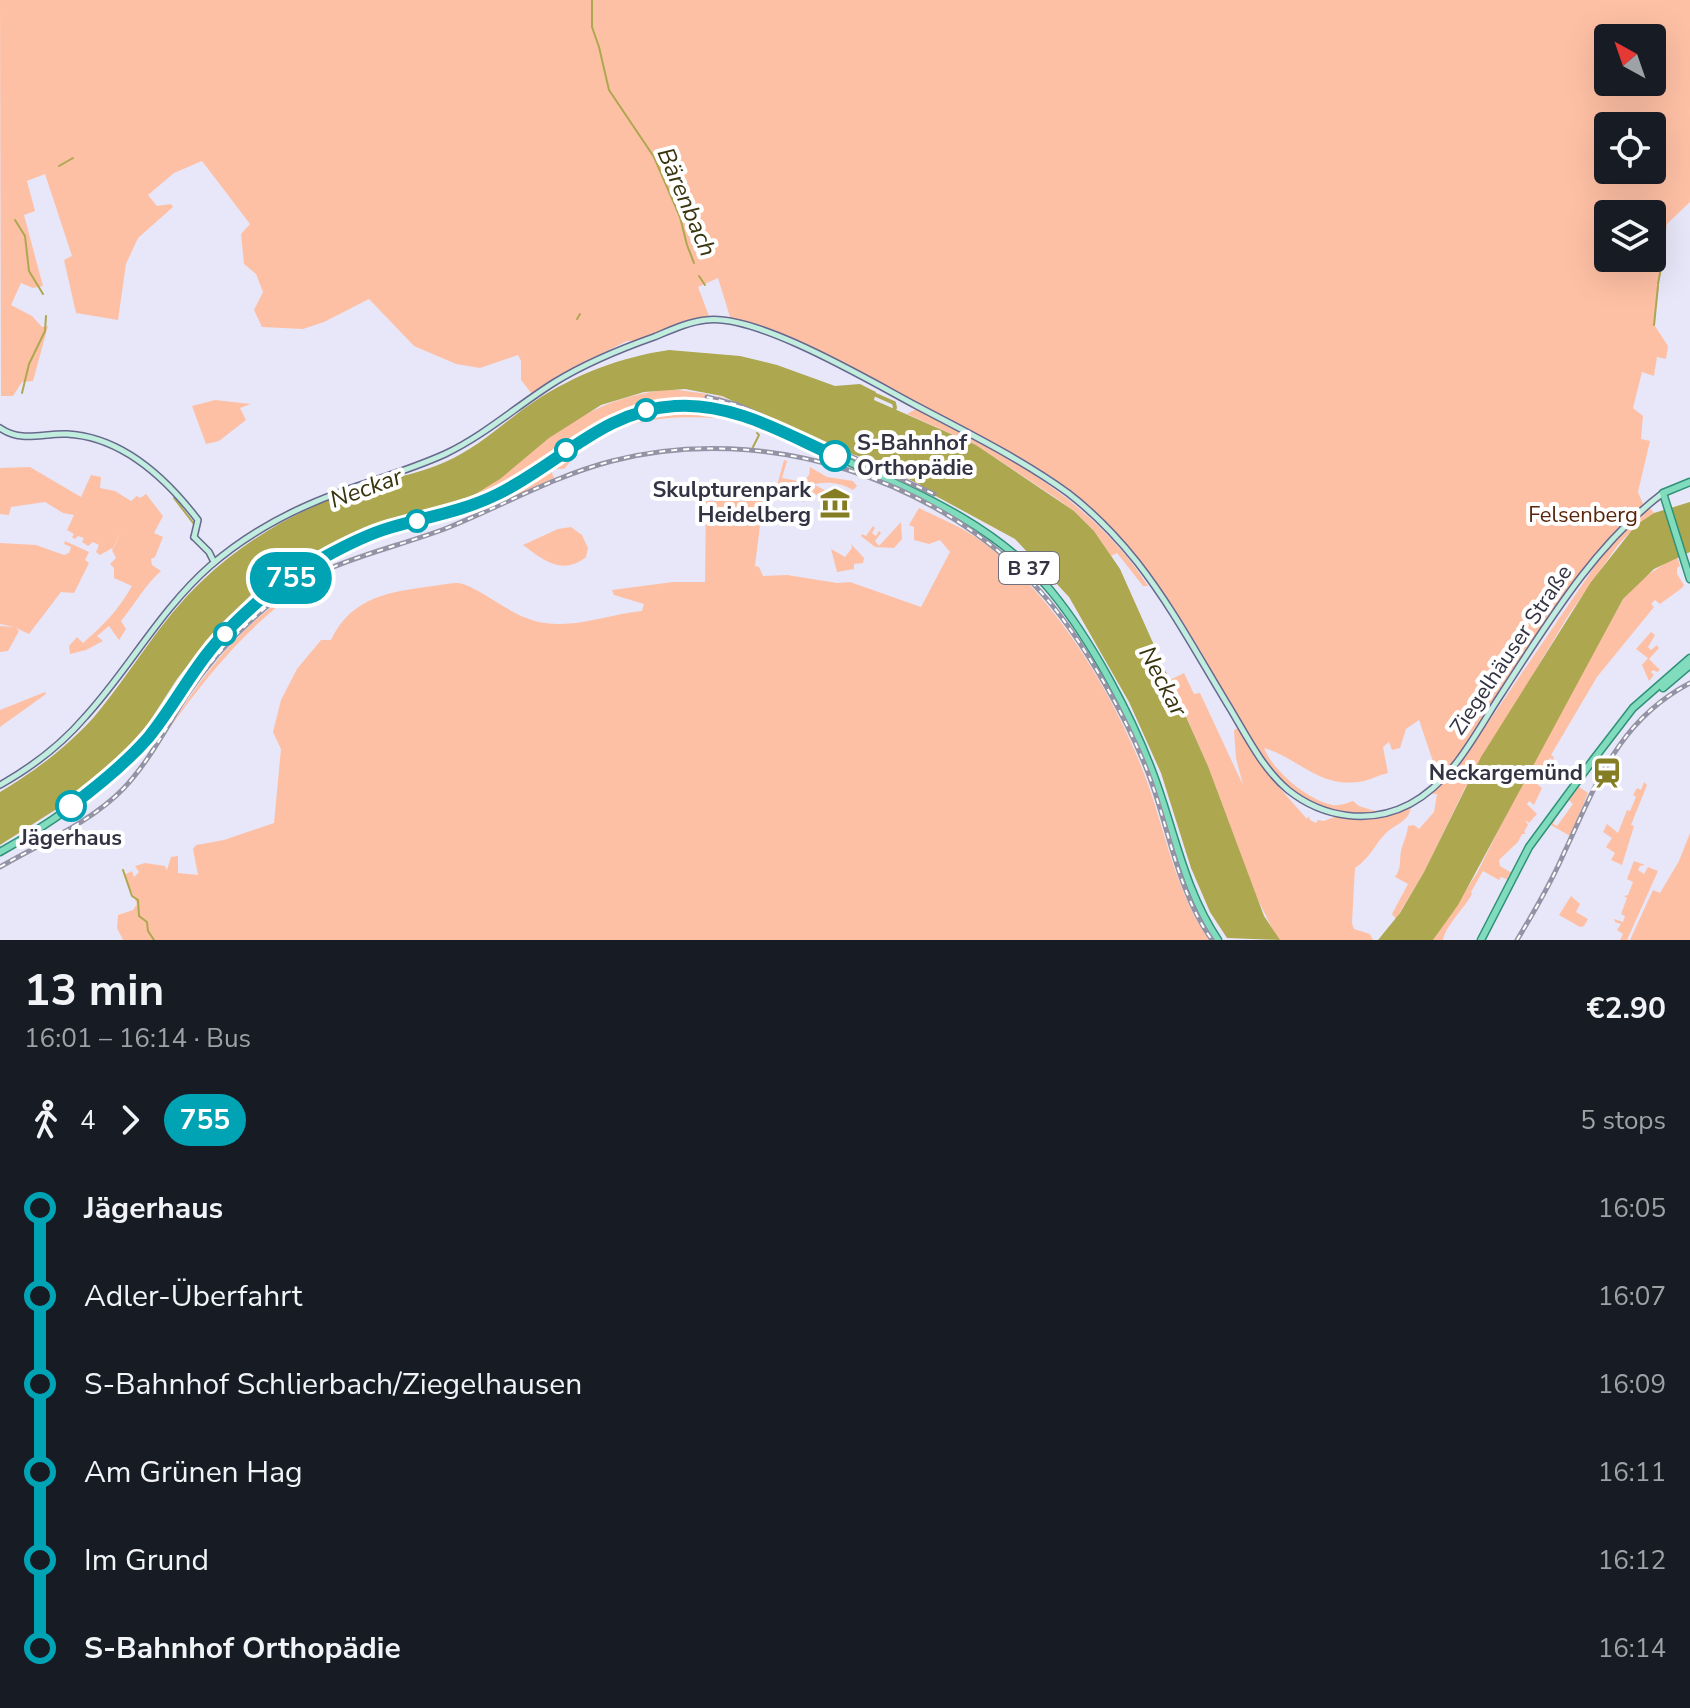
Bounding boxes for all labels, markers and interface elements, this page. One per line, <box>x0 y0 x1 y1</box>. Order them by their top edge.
north arrow <box>1594 24 1666 96</box>
map controls <box>1594 24 1666 272</box>
button: locate <box>1594 112 1666 184</box>
water label: Bärenbach <box>650 143 724 261</box>
button: layers <box>1594 200 1666 272</box>
unlabelled marker <box>635 399 657 421</box>
place label: S-Bahnhof Orthopädie <box>857 428 974 483</box>
unlabelled marker <box>555 439 577 461</box>
marker: S-Bahnhof Orthopädie <box>820 441 850 471</box>
water label: Neckar <box>325 460 408 516</box>
place label: Skulpturenpark Heidelberg <box>652 475 812 530</box>
museum icon: Skulpturenpark Heidelberg <box>818 486 852 520</box>
park label: Felsenberg <box>1528 500 1638 530</box>
unlabelled marker <box>406 510 428 532</box>
line badge: 755 <box>245 552 337 604</box>
road number: B 37 <box>999 552 1059 584</box>
text: 755 <box>266 559 316 597</box>
street label: Ziegelhäuser Straße <box>1443 559 1579 741</box>
unlabelled marker <box>214 623 236 645</box>
water label: Neckar <box>1131 640 1195 723</box>
station icon: Neckargemünd <box>1590 756 1624 790</box>
place label: Neckargemünd <box>1429 758 1583 788</box>
marker: Jägerhaus <box>56 791 86 821</box>
place label: Jägerhaus <box>19 823 122 853</box>
text: 13 min <box>24 961 164 1021</box>
text: €2.90 <box>1587 988 1666 1029</box>
text: 16:01 – 16:14 · Bus <box>24 1021 251 1056</box>
icon: walk <box>24 1098 68 1142</box>
icon: forward <box>108 1098 152 1142</box>
text: 755 <box>180 1101 230 1139</box>
text: 4 <box>80 1103 96 1138</box>
text: 5 stops <box>1580 1103 1666 1138</box>
text: Jägerhaus <box>84 1188 223 1229</box>
text: 16:05 <box>1598 1191 1666 1226</box>
text: Adler-Überfahrt <box>84 1276 302 1317</box>
text: 16:07 <box>1598 1279 1666 1314</box>
text: S-Bahnhof Schlierbach/Ziegelhausen <box>84 1364 582 1405</box>
text: 16:09 <box>1598 1367 1666 1402</box>
text: Am Grünen Hag <box>84 1452 303 1493</box>
text: 16:11 <box>1598 1455 1666 1490</box>
text: Im Grund <box>84 1540 209 1581</box>
text: 16:12 <box>1598 1543 1666 1578</box>
text: S-Bahnhof Orthopädie <box>84 1628 401 1669</box>
text: 16:14 <box>1598 1631 1666 1666</box>

